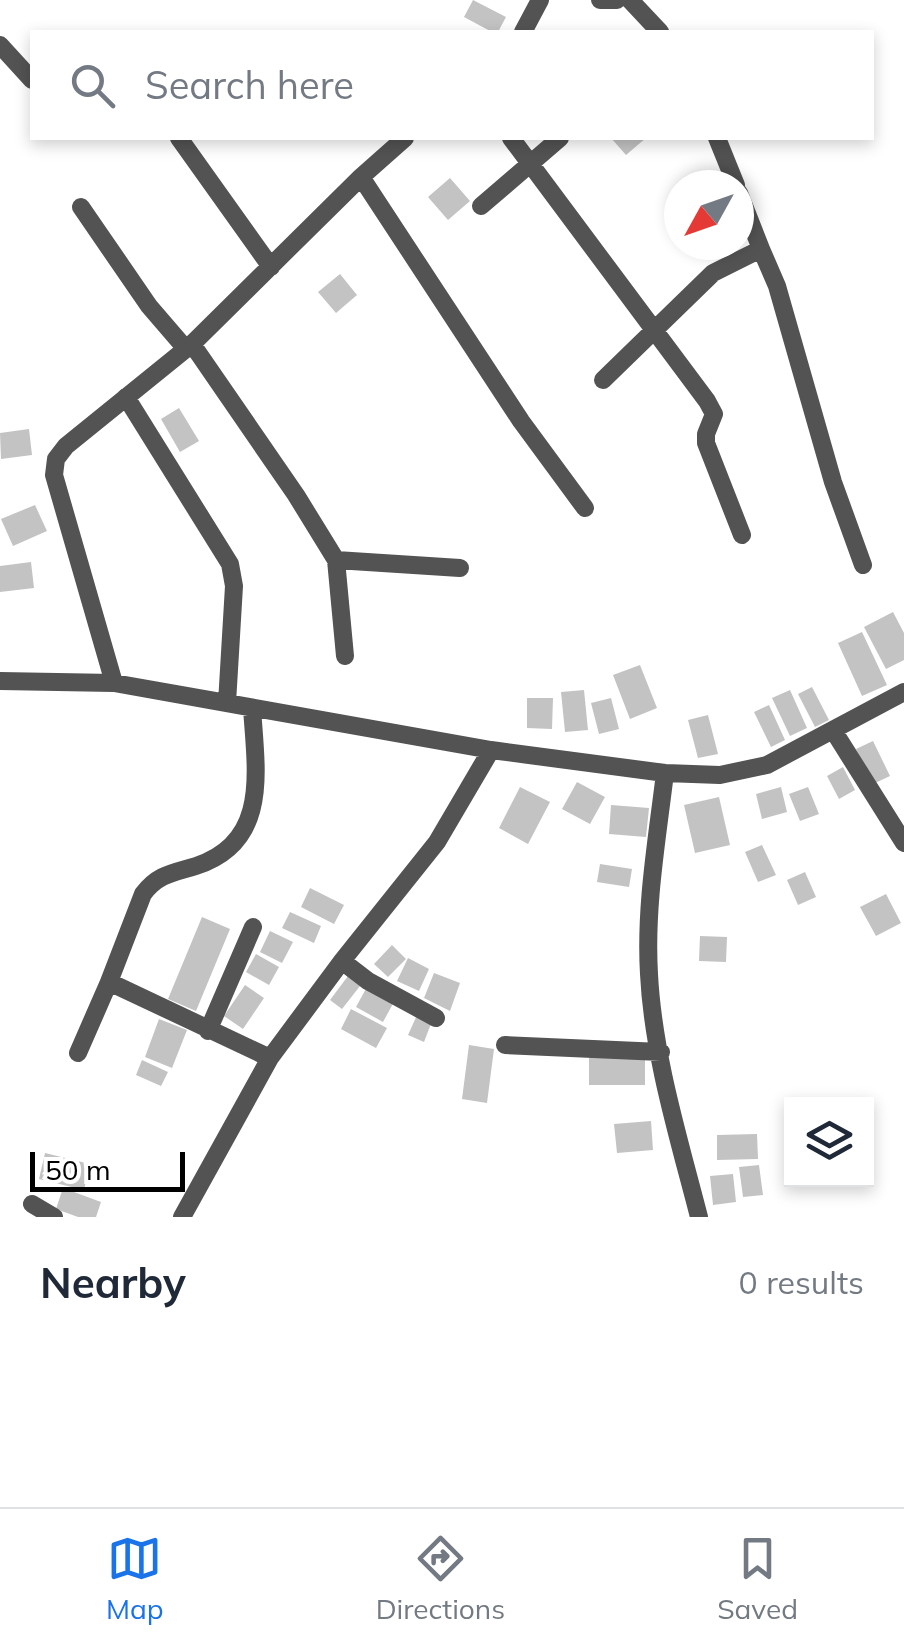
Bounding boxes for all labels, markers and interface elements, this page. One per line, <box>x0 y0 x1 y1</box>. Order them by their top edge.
search box <box>30 30 874 140</box>
icon: search <box>65 58 120 113</box>
text: Search here <box>145 61 354 109</box>
north arrow <box>664 170 754 260</box>
map controls <box>784 1097 874 1187</box>
button: layers <box>784 1097 874 1187</box>
scale bar <box>30 1147 185 1192</box>
text: 50 m <box>45 1152 111 1187</box>
text: Nearby <box>40 1256 186 1309</box>
text: 0 results <box>739 1262 864 1302</box>
tab: Map <box>106 1531 164 1626</box>
tab: Directions <box>376 1531 505 1626</box>
tab: Saved <box>717 1531 798 1626</box>

